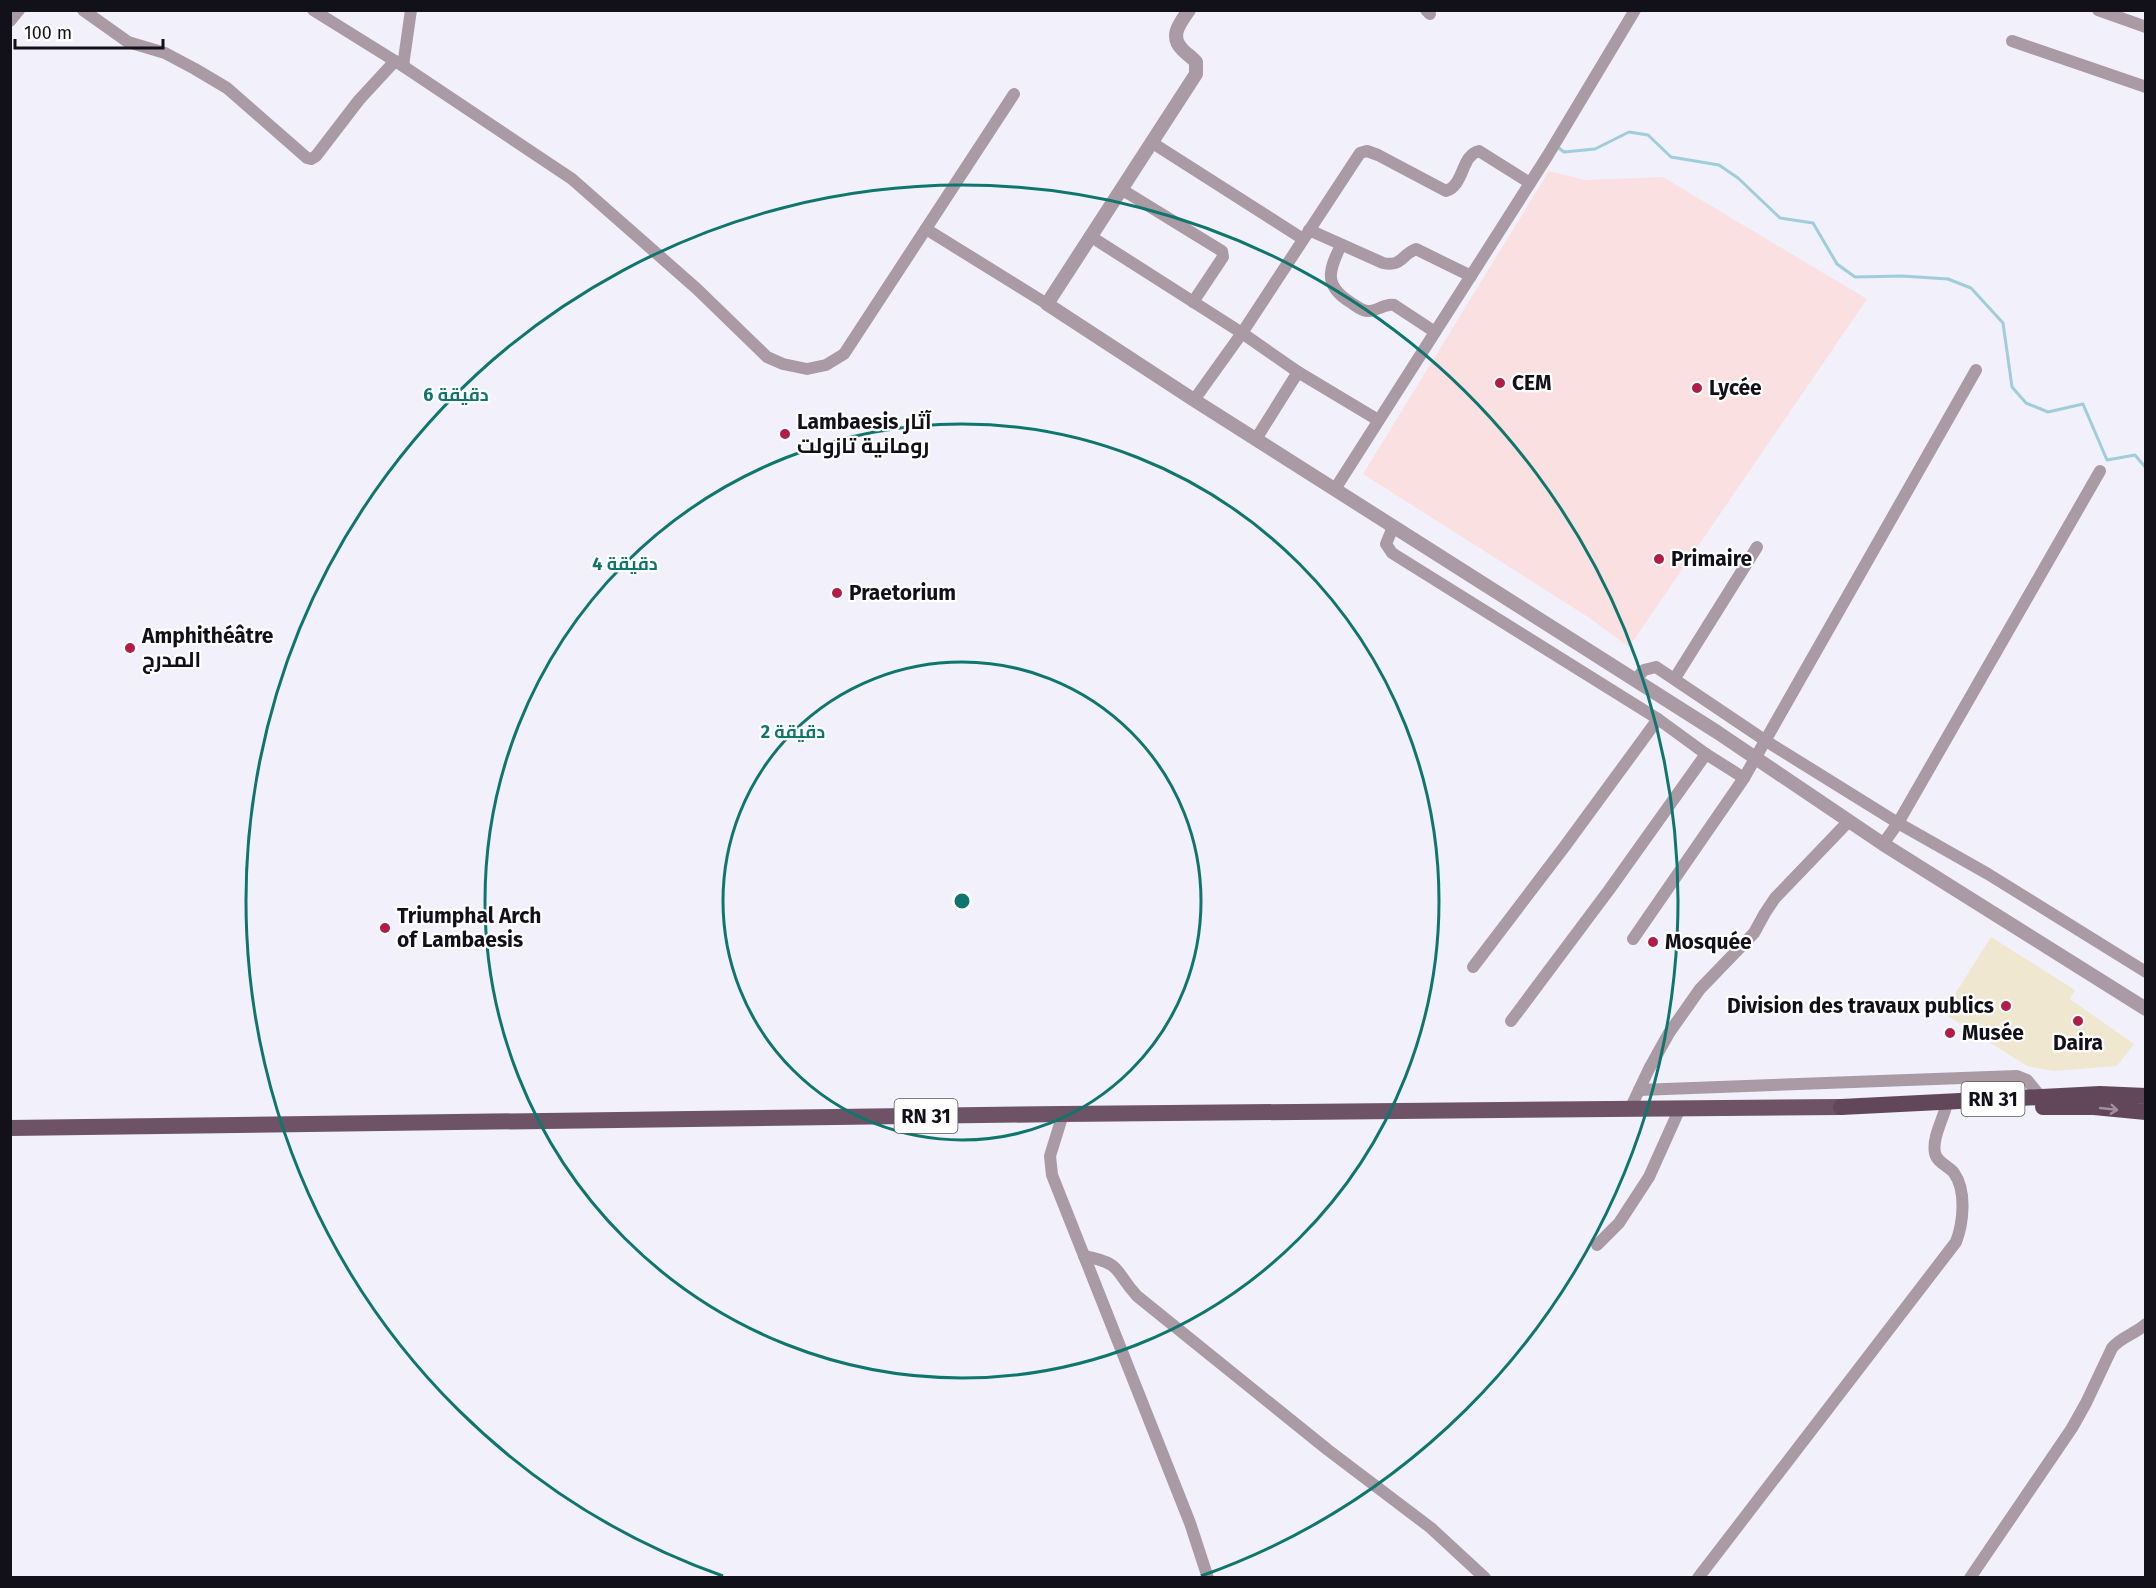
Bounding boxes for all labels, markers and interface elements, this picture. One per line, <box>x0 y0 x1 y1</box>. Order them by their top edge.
scale bar <box>15 12 164 50</box>
text: 100 m <box>24 22 72 44</box>
place label: CEM <box>1512 370 1552 396</box>
place label: Lycée <box>1709 375 1762 401</box>
marker: CEM <box>1493 376 1507 390</box>
marker: Lycée <box>1690 381 1704 395</box>
text: 6 دقيقة <box>423 384 489 406</box>
place label: Lambaesis آثار رومانية تازولت <box>797 409 932 459</box>
marker: Lambaesis آثار رومانية تازولت <box>778 427 792 441</box>
place label: Primaire <box>1671 546 1752 572</box>
marker: Primaire <box>1652 552 1666 566</box>
text: 4 دقيقة <box>592 553 658 575</box>
place label: Praetorium <box>849 580 956 606</box>
marker: Praetorium <box>830 586 844 600</box>
place label: Amphithéâtre المدرج <box>141 623 274 674</box>
marker: Amphithéâtre المدرج <box>123 641 137 655</box>
text: 2 دقيقة <box>761 721 825 743</box>
centre of rings <box>952 891 972 911</box>
place label: Triumphal Arch of Lambaesis <box>397 903 541 953</box>
marker: Triumphal Arch of Lambaesis <box>378 921 392 935</box>
place label: Mosquée <box>1665 929 1752 955</box>
marker: Mosquée <box>1646 935 1660 949</box>
place label: Division des travaux publics <box>1727 993 1994 1019</box>
marker: Division des travaux publics <box>1999 999 2013 1013</box>
marker: Daira <box>2071 1014 2085 1028</box>
place label: Musée <box>1962 1020 2024 1046</box>
marker: Musée <box>1943 1026 1957 1040</box>
place label: Daira <box>2053 1030 2103 1056</box>
road number: RN 31 <box>1962 1082 2024 1116</box>
road number: RN 31 <box>894 1099 958 1133</box>
one-way arrow <box>2099 1103 2119 1114</box>

